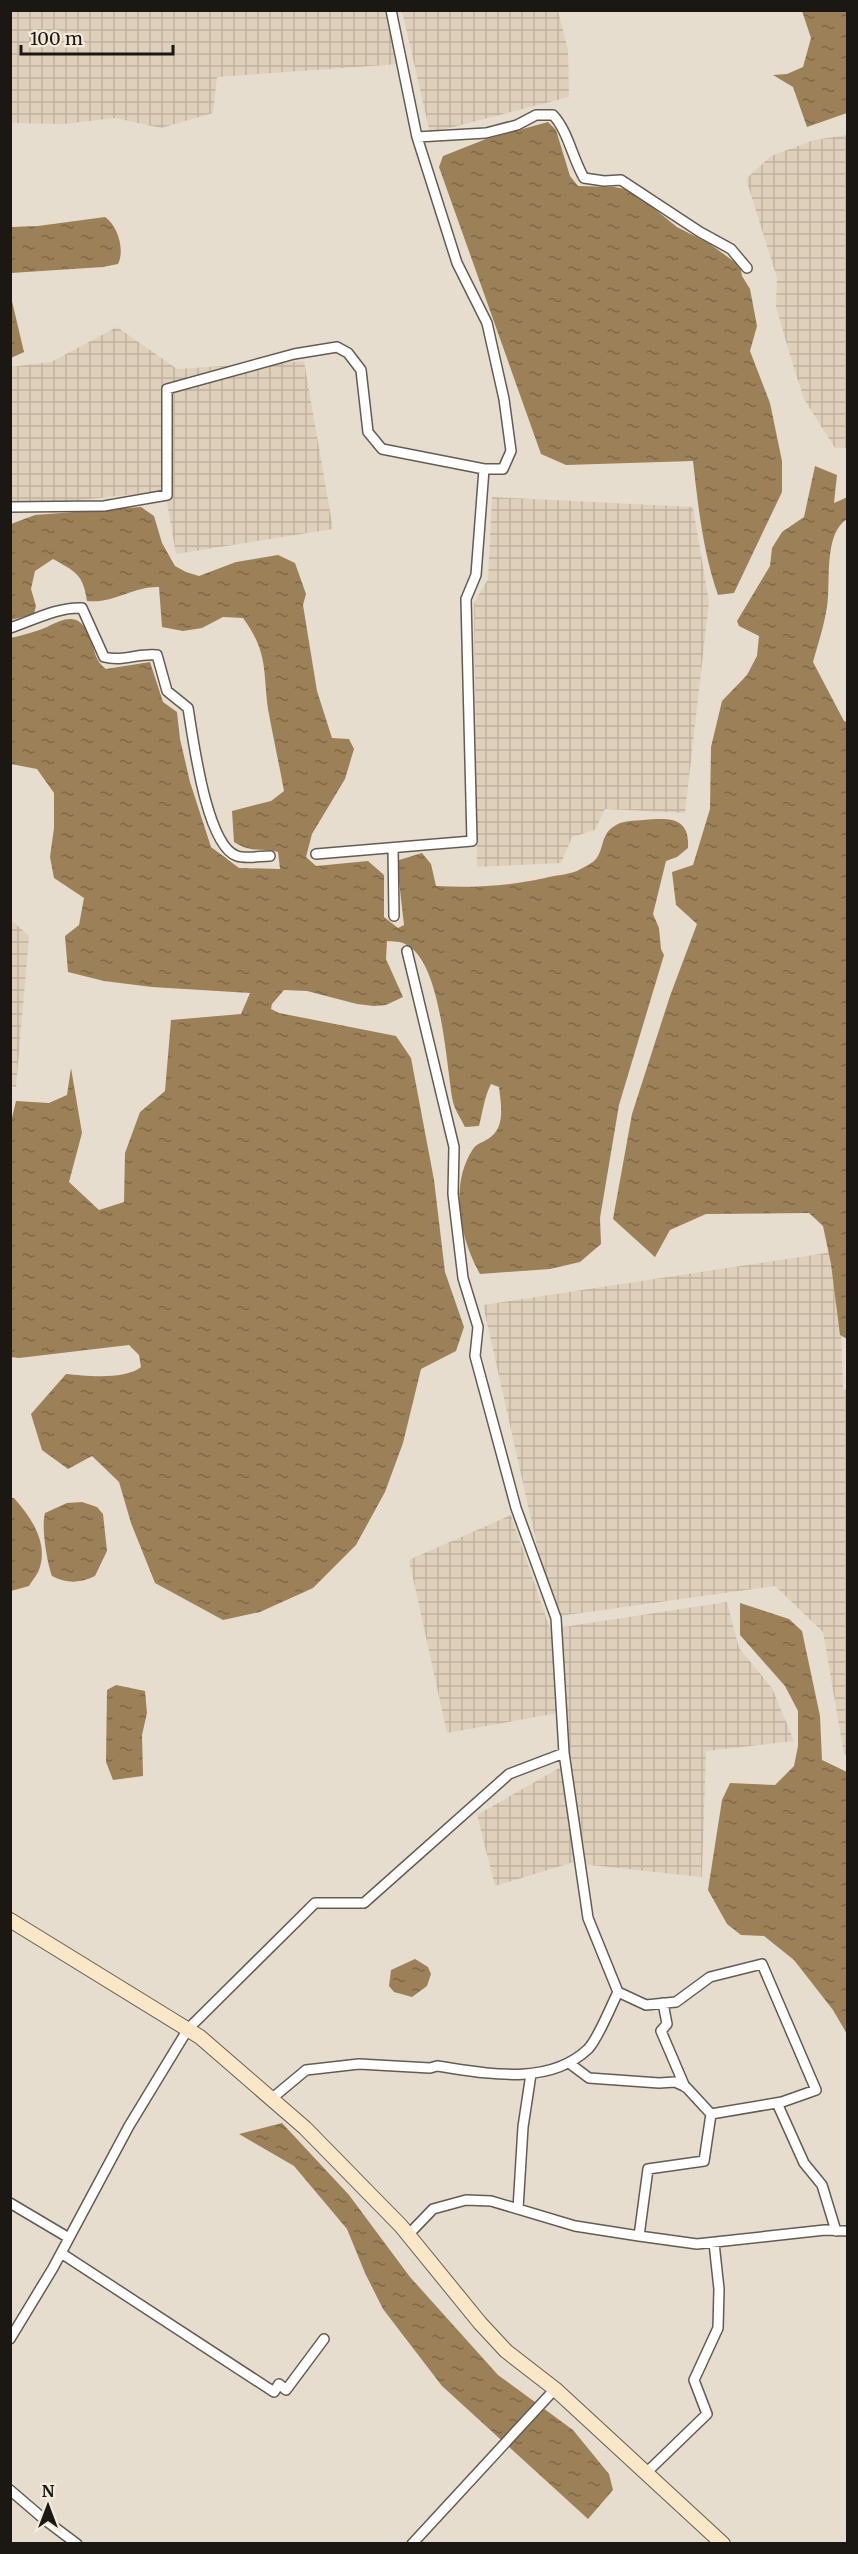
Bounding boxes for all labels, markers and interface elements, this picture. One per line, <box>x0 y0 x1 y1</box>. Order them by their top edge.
scale bar <box>21 18 172 56</box>
text: 100 m <box>30 27 83 50</box>
north arrow <box>18 2476 78 2536</box>
text: N <box>42 2481 55 2501</box>

